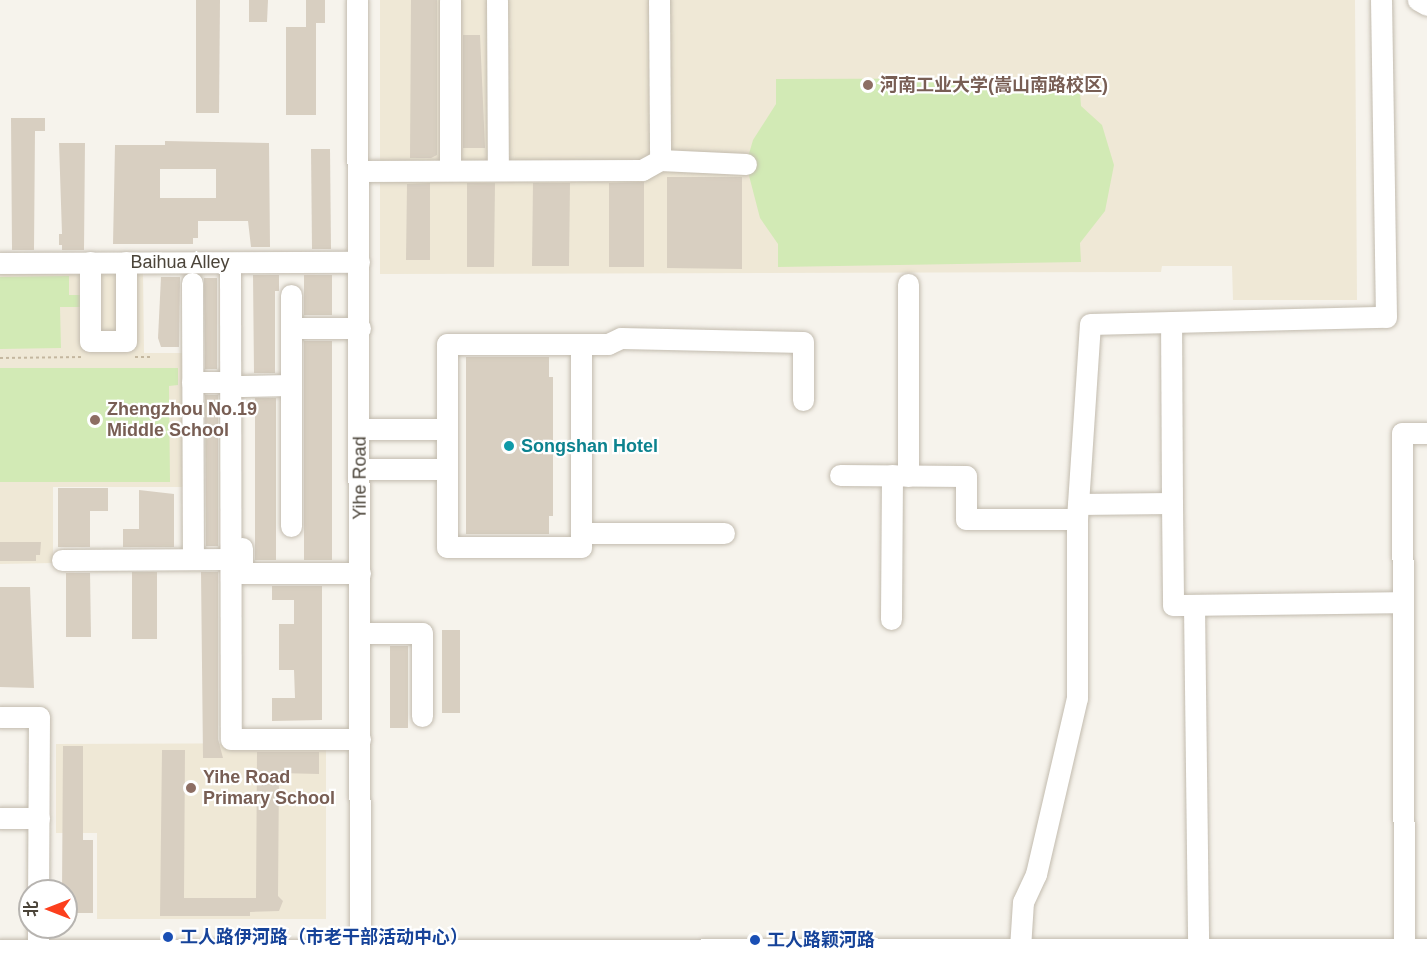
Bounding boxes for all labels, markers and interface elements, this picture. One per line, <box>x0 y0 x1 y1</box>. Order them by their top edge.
place label: 河南工业大学(嵩山南路校区) <box>880 74 1108 96</box>
marker: 河南工业大学(嵩山南路校区) <box>861 78 875 92</box>
street label: Baihua Alley <box>130 251 230 273</box>
place label: Zhengzhou No.19 Middle School <box>107 399 257 442</box>
marker: Zhengzhou No.19 Middle School <box>88 413 102 427</box>
place label: Songshan Hotel <box>521 435 658 457</box>
street label: Yihe Road <box>349 436 371 520</box>
marker: Songshan Hotel <box>502 439 516 453</box>
place label: Yihe Road Primary School <box>203 767 335 810</box>
marker: Yihe Road Primary School <box>184 781 198 795</box>
north arrow <box>18 879 78 939</box>
text: 北 <box>23 901 40 917</box>
place label: 工人路伊河路（市老干部活动中心） <box>180 926 468 948</box>
place label: 工人路颖河路 <box>767 929 875 951</box>
marker: 工人路伊河路（市老干部活动中心） <box>161 930 175 944</box>
marker: 工人路颖河路 <box>748 933 762 947</box>

